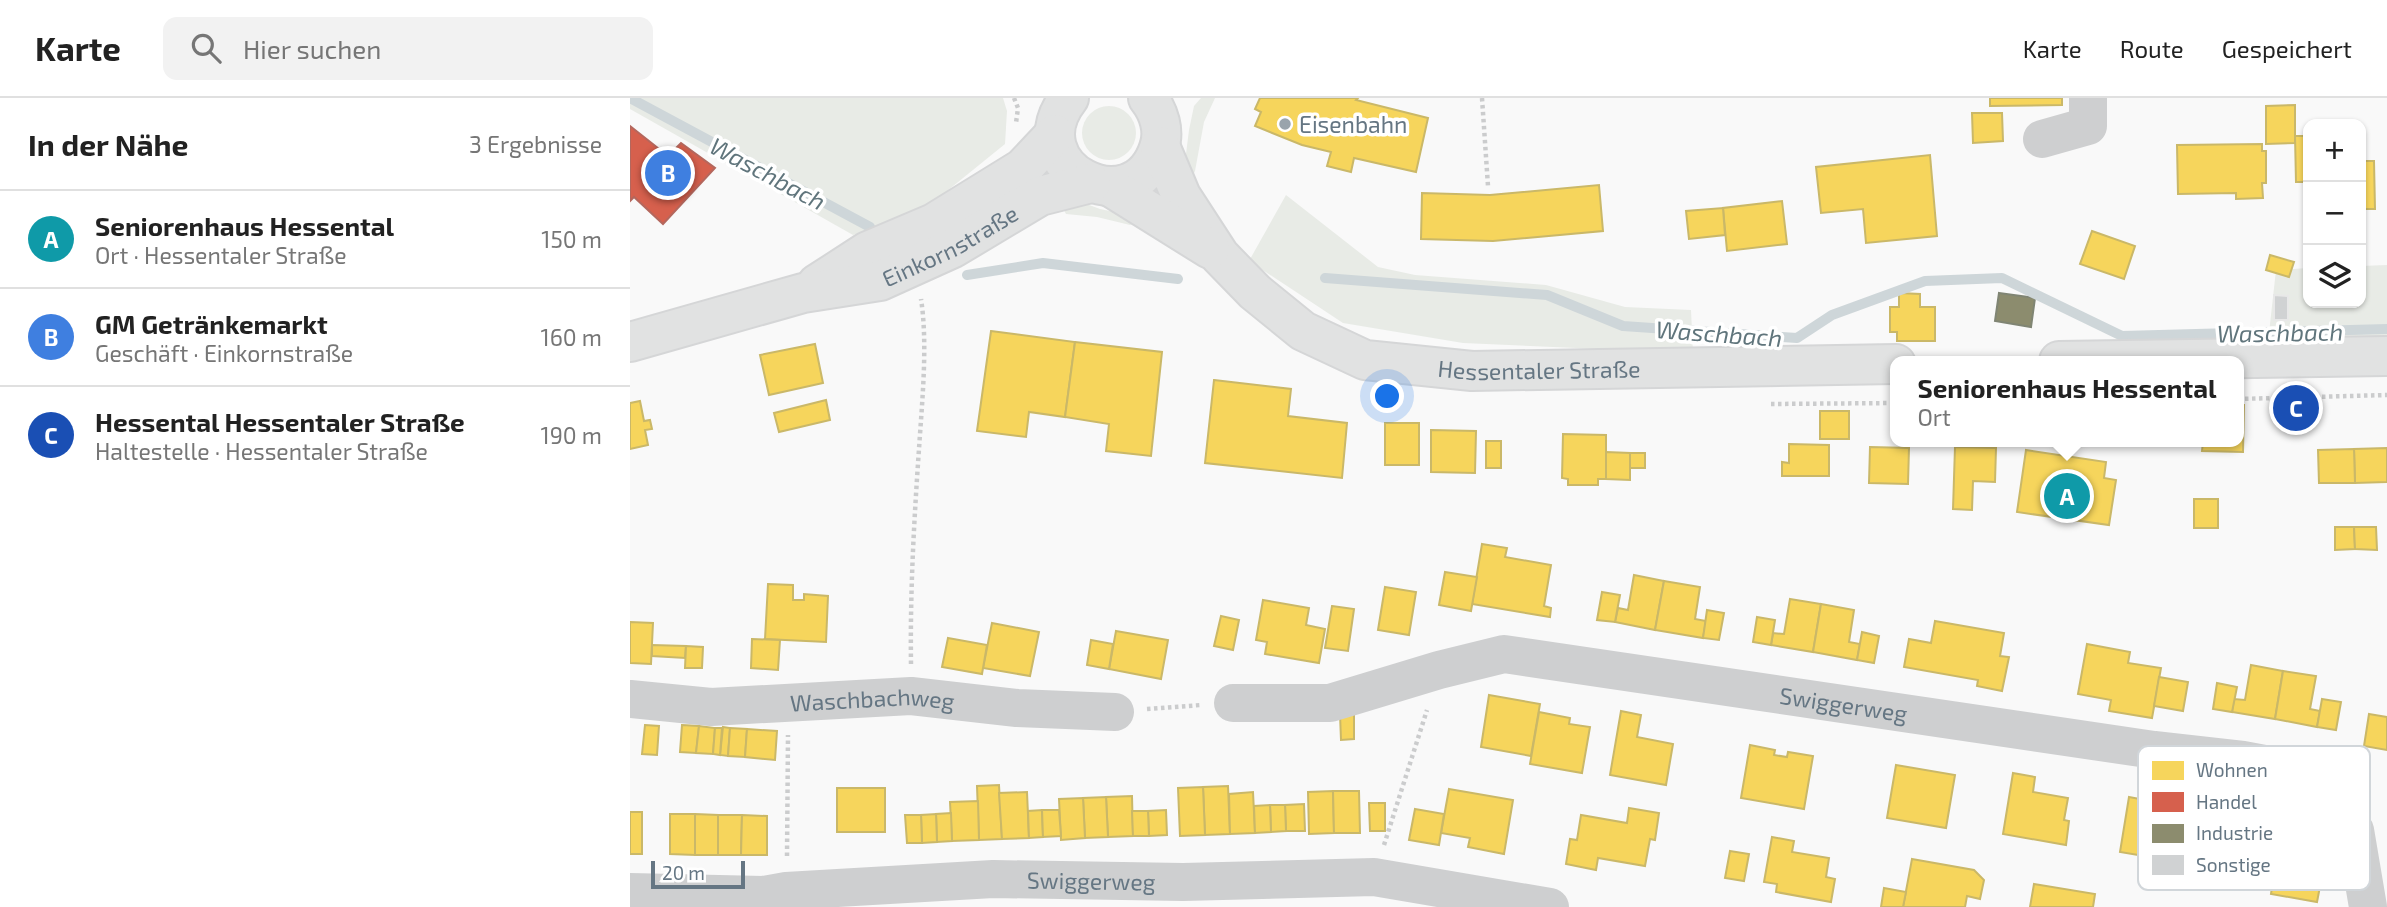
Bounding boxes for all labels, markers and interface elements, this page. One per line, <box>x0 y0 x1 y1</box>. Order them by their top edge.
search box <box>163 17 653 80</box>
text: Karte <box>35 28 121 68</box>
icon: search <box>187 29 225 67</box>
text: Hier suchen <box>243 33 381 64</box>
text: Karte <box>2023 34 2082 63</box>
text: Route <box>2120 34 2184 63</box>
text: Gespeichert <box>2222 34 2352 63</box>
place label: Eisenbahn <box>1299 110 1407 138</box>
marker: Eisenbahn <box>1277 116 1293 132</box>
map controls <box>2303 119 2366 308</box>
button: + <box>2303 119 2366 182</box>
text: In der Nähe <box>28 126 189 162</box>
text: 3 Ergebnisse <box>469 130 602 158</box>
water label: Waschbach <box>705 130 831 216</box>
pin: B <box>645 147 691 199</box>
button: − <box>2303 182 2366 245</box>
street label: Einkornstraße <box>878 199 1023 292</box>
text: Seniorenhaus Hessental <box>95 210 394 241</box>
text: A <box>43 225 59 253</box>
text: 150 m <box>541 225 602 253</box>
text: Ort · Hessentaler Straße <box>95 241 347 269</box>
button: layers <box>2303 245 2366 308</box>
text: GM Getränkemarkt <box>95 308 328 339</box>
water label: Waschbach <box>1655 314 1783 352</box>
water label: Waschbach <box>2216 316 2344 348</box>
text: B <box>44 323 58 351</box>
text: 160 m <box>541 323 602 351</box>
text: Geschäft · Einkornstraße <box>95 339 353 367</box>
street label: Hessentaler Straße <box>1437 354 1641 385</box>
popup <box>1890 356 2244 447</box>
text: Seniorenhaus Hessental <box>1917 372 2217 403</box>
your location <box>1370 379 1404 413</box>
pin: C <box>2273 382 2319 434</box>
text: Ort <box>1917 403 1951 431</box>
text: Hessental Hessentaler Straße <box>95 406 465 437</box>
text: C <box>44 421 58 449</box>
text: 190 m <box>541 421 602 449</box>
text: Haltestelle · Hessentaler Straße <box>95 437 428 465</box>
pin: A <box>2044 470 2090 522</box>
street label: Swiggerweg <box>1778 681 1909 727</box>
street label: Waschbachweg <box>789 682 956 717</box>
legend <box>2138 746 2370 890</box>
text: Wohnen <box>2196 758 2268 781</box>
text: Handel <box>2196 790 2257 813</box>
text: Industrie <box>2196 821 2273 844</box>
text: Sonstige <box>2196 853 2271 876</box>
scale bar <box>651 858 746 890</box>
text: 20 m <box>662 861 705 884</box>
street label: Swiggerweg <box>1027 866 1156 896</box>

